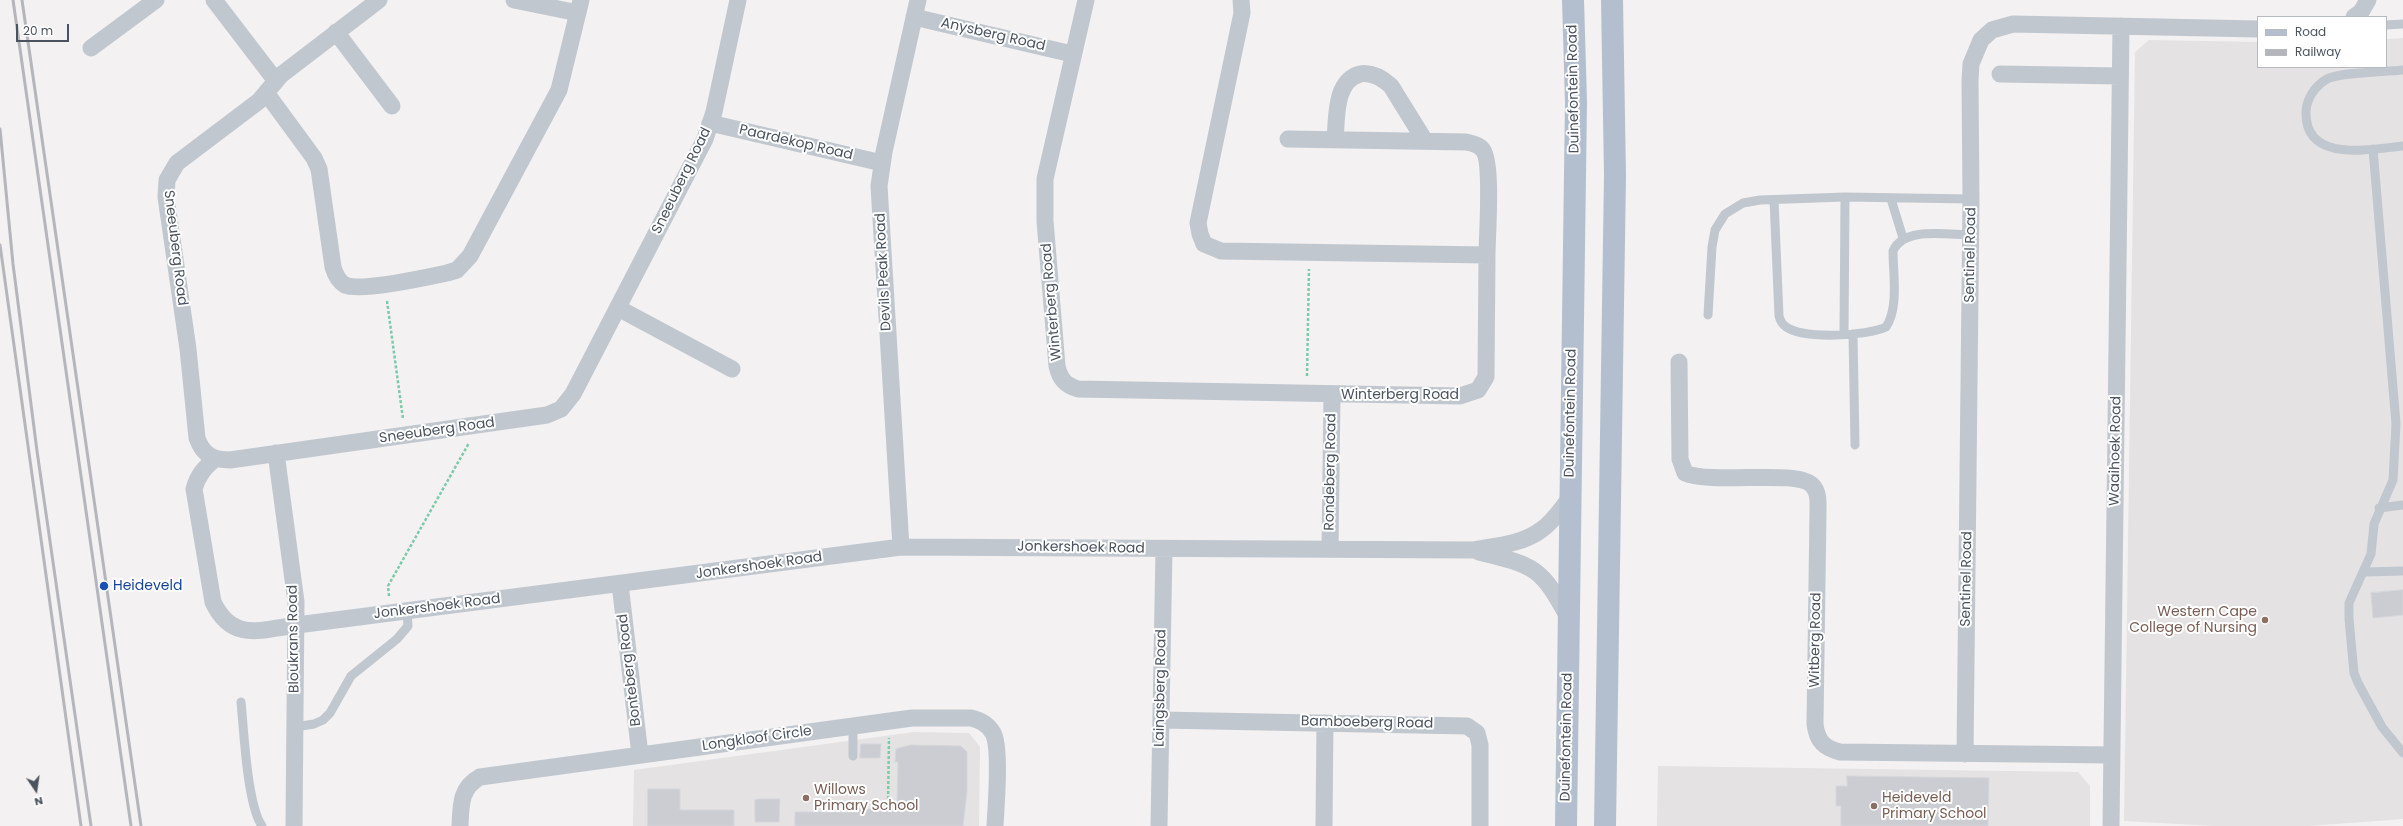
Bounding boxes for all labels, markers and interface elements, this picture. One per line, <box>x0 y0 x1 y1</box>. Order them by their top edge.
street label: Anysberg Road <box>939 15 1047 55</box>
scale bar <box>18 16 71 42</box>
legend <box>2257 16 2387 68</box>
text: 20 m <box>23 22 53 39</box>
text: Road <box>2295 23 2326 40</box>
street label: Duinefontein Road <box>1564 24 1584 154</box>
text: Railway <box>2295 43 2341 60</box>
street label: Paardekop Road <box>738 122 854 164</box>
street label: Sneeuberg Road <box>649 125 715 237</box>
street label: Sneeuberg Road <box>160 189 190 307</box>
street label: Sentinel Road <box>1962 207 1980 303</box>
street label: Devils Peak Road <box>873 213 895 331</box>
street label: Winterberg Road <box>1038 242 1066 362</box>
street label: Duinefontein Road <box>1561 348 1581 478</box>
street label: Winterberg Road <box>1341 387 1459 403</box>
street label: Waaihoek Road <box>2107 396 2125 506</box>
street label: Rondeberg Road <box>1322 413 1340 531</box>
street label: Sneeuberg Road <box>378 415 496 447</box>
street label: Sentinel Road <box>1958 531 1976 627</box>
street label: Jonkershoek Road <box>1017 538 1145 558</box>
street label: Jonkershoek Road <box>695 549 823 583</box>
place label: Heideveld <box>113 578 182 594</box>
marker: Heideveld <box>98 580 110 592</box>
street label: Bloukrans Road <box>285 585 303 693</box>
street label: Jonkershoek Road <box>373 591 501 623</box>
street label: Witberg Road <box>1807 592 1825 688</box>
place label: Western Cape College of Nursing <box>2129 604 2257 636</box>
street label: Bonteberg Road <box>615 613 645 727</box>
marker: Western Cape College of Nursing <box>2260 615 2270 625</box>
street label: Laingsberg Road <box>1152 629 1170 747</box>
street label: Duinefontein Road <box>1557 672 1577 802</box>
street label: Bamboeberg Road <box>1301 713 1433 733</box>
street label: Longkloof Circle <box>701 723 813 755</box>
north arrow <box>16 770 56 810</box>
place label: Willows Primary School <box>814 782 919 814</box>
place label: Heideveld Primary School <box>1882 790 1987 822</box>
text: N <box>33 793 45 810</box>
marker: Willows Primary School <box>801 793 811 803</box>
marker: Heideveld Primary School <box>1869 801 1879 811</box>

